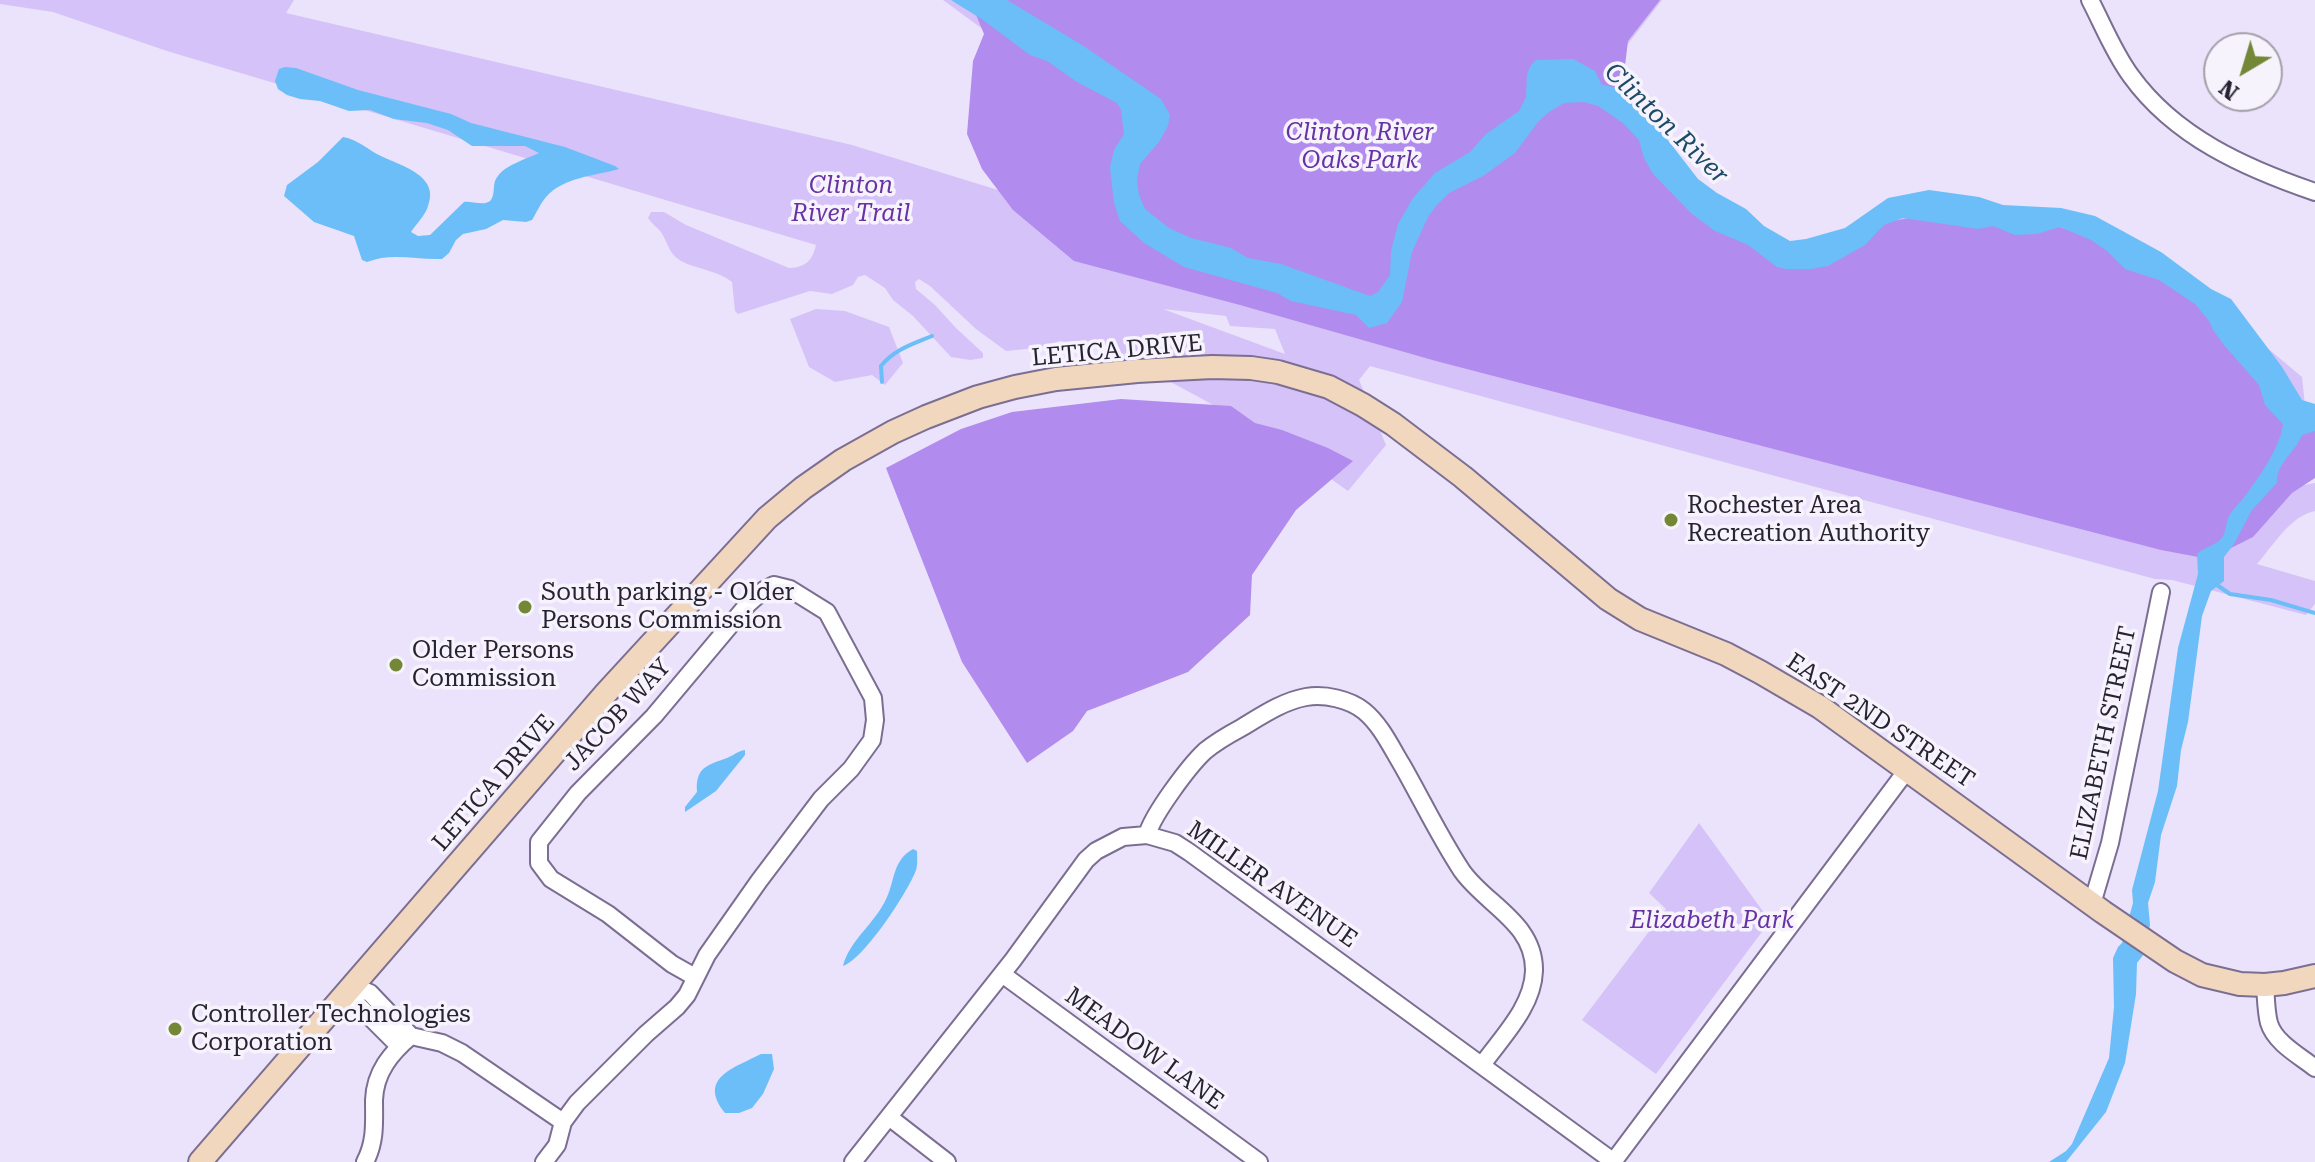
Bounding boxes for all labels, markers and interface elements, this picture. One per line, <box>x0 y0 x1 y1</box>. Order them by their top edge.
north arrow <box>2203 32 2283 112</box>
water label: Clinton River <box>1597 57 1735 191</box>
text: N <box>2215 75 2244 105</box>
park label: Clinton River Oaks Park <box>1286 119 1434 175</box>
park label: Clinton River Trail <box>792 172 910 228</box>
street label: LETICA DRIVE <box>1030 329 1204 373</box>
place label: Rochester Area Recreation Authority <box>1687 492 1930 548</box>
marker: Rochester Area Recreation Authority <box>1662 511 1680 529</box>
place label: South parking - Older Persons Commission <box>541 579 794 635</box>
marker: South parking - Older Persons Commission <box>516 598 534 616</box>
street label: ELIZABETH STREET <box>2065 624 2143 862</box>
place label: Older Persons Commission <box>412 637 574 693</box>
street label: EAST 2ND STREET <box>1781 647 1979 795</box>
street label: JACOB WAY <box>559 653 677 777</box>
marker: Older Persons Commission <box>387 656 405 674</box>
street label: LETICA DRIVE <box>427 709 561 857</box>
street label: MILLER AVENUE <box>1181 816 1363 954</box>
park label: Elizabeth Park <box>1630 907 1794 935</box>
street label: MEADOW LANE <box>1059 982 1229 1116</box>
place label: Controller Technologies Corporation <box>191 1001 471 1057</box>
marker: Controller Technologies Corporation <box>166 1020 184 1038</box>

